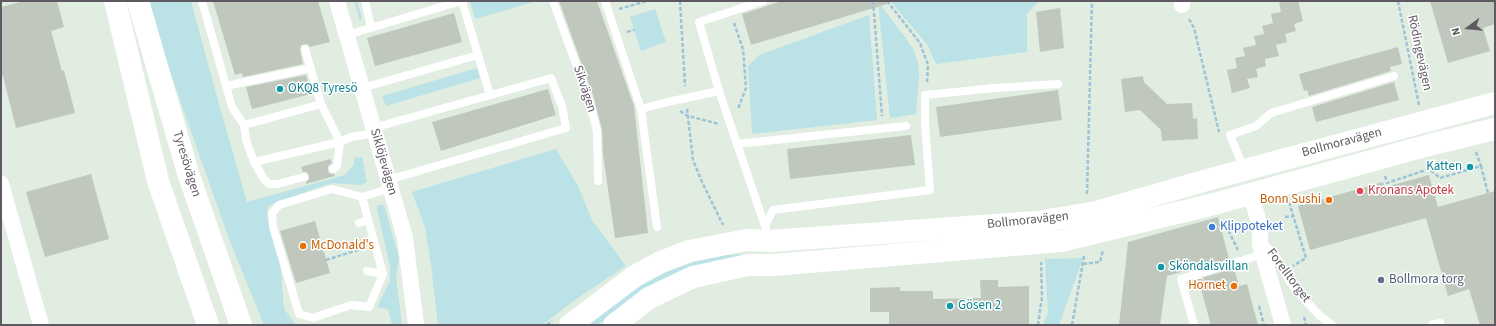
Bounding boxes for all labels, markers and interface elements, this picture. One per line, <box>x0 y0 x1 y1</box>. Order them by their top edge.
north arrow <box>1448 8 1488 48</box>
street label: Rödingevägen <box>1403 14 1435 92</box>
text: N <box>1448 26 1464 37</box>
street label: Sikvägen <box>569 63 599 115</box>
place label: OKQ8 Tyresö <box>288 81 358 97</box>
marker: OKQ8 Tyresö <box>275 84 285 94</box>
street label: Bollmoravägen <box>1300 125 1384 161</box>
street label: Siklöjevägen <box>366 127 400 197</box>
street label: Tyresövägen <box>169 129 203 199</box>
place label: Katten <box>1426 159 1462 175</box>
marker: Katten <box>1465 162 1475 172</box>
place label: Kronans Apotek <box>1368 183 1454 199</box>
marker: Kronans Apotek <box>1355 186 1365 196</box>
place label: Bonn Sushi <box>1260 192 1321 208</box>
marker: Bonn Sushi <box>1324 195 1334 205</box>
street label: Bollmoravägen <box>986 209 1070 233</box>
place label: Klippoteket <box>1220 219 1283 235</box>
marker: Klippoteket <box>1207 222 1217 232</box>
place label: McDonald's <box>311 238 374 254</box>
marker: McDonald's <box>298 241 308 251</box>
street label: Forelltorget <box>1263 246 1313 306</box>
place label: Sköndalsvillan <box>1169 259 1248 275</box>
marker: Sköndalsvillan <box>1156 262 1166 272</box>
place label: Bollmora torg <box>1389 272 1464 288</box>
marker: Bollmora torg <box>1376 275 1386 285</box>
place label: Hörnet <box>1188 278 1226 294</box>
marker: Hörnet <box>1229 281 1239 291</box>
place label: Gösen 2 <box>958 298 1001 314</box>
marker: Gösen 2 <box>945 301 955 311</box>

